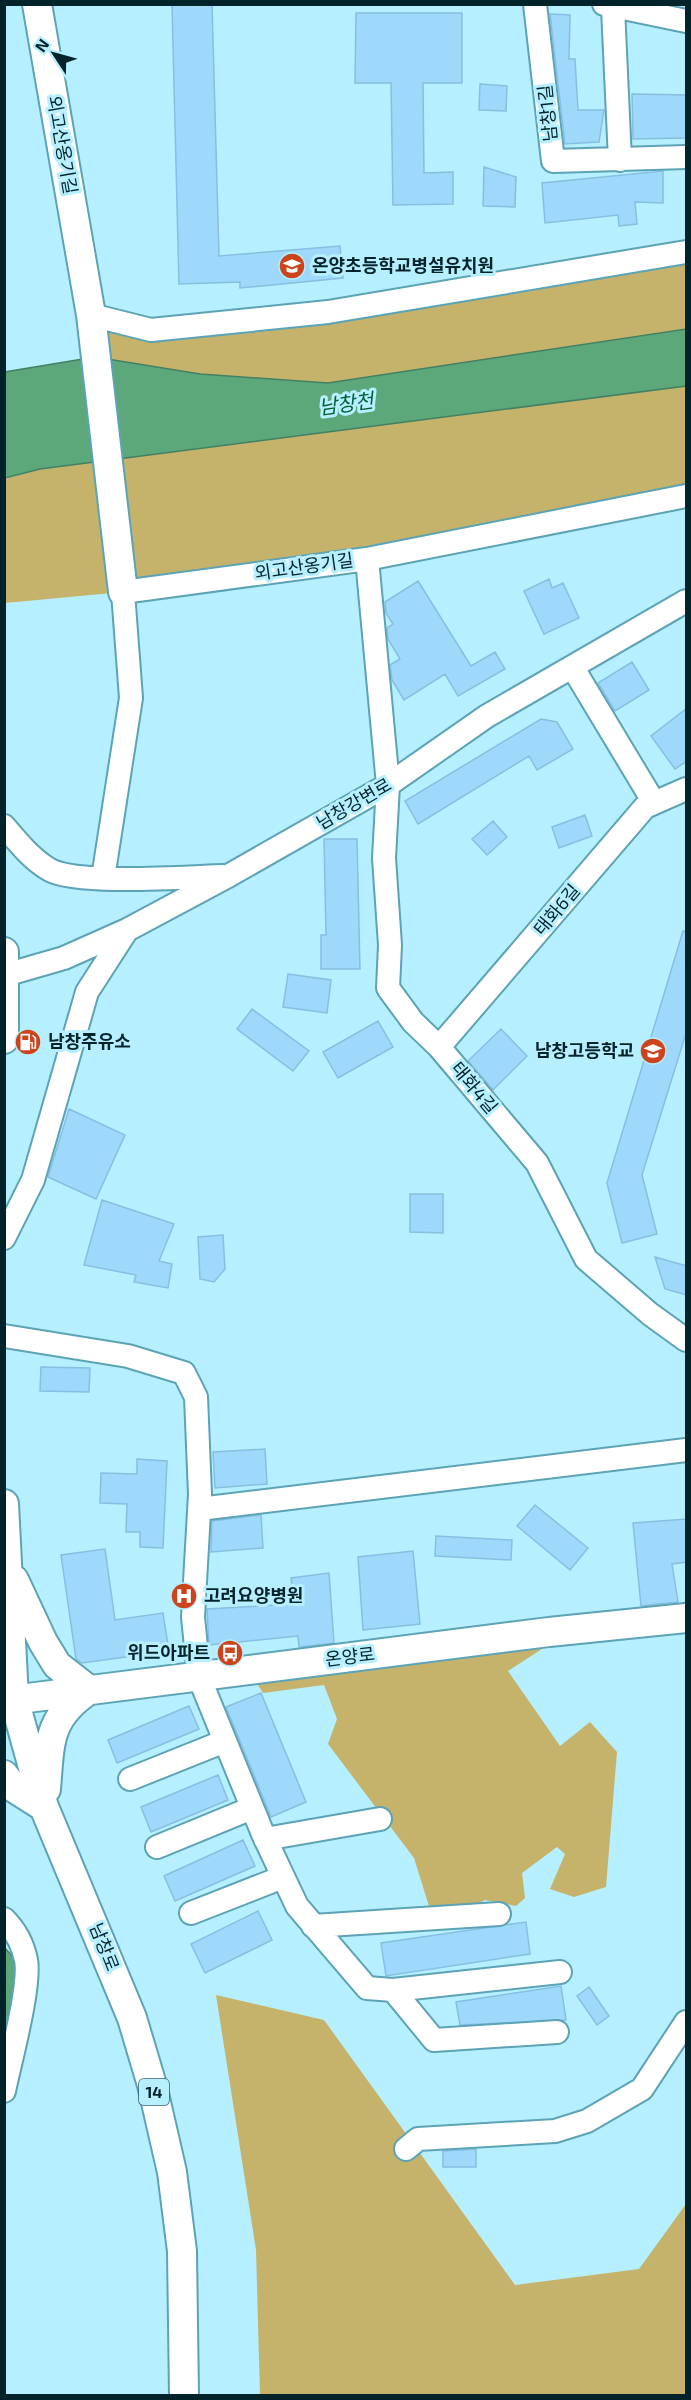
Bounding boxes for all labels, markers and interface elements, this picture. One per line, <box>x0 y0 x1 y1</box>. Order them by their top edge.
north arrow <box>24 24 84 84</box>
text: N <box>30 35 53 55</box>
street label: 남창1길 <box>533 84 561 143</box>
street label: 외고산옹기길 <box>44 94 82 196</box>
school or university icon: 온양초등학교병설유치원 <box>277 251 307 281</box>
place label: 온양초등학교병설유치원 <box>312 254 494 276</box>
water label: 남창천 <box>317 387 377 419</box>
street label: 외고산옹기길 <box>253 548 355 584</box>
street label: 남창강변로 <box>312 773 395 833</box>
street label: 태화6길 <box>529 879 584 939</box>
fuel station icon: 남창주유소 <box>13 1027 43 1057</box>
place label: 남창주유소 <box>48 1030 131 1052</box>
school or university icon: 남창고등학교 <box>638 1036 668 1066</box>
place label: 남창고등학교 <box>535 1039 634 1061</box>
street label: 태화4길 <box>447 1057 503 1118</box>
hospital icon: 고려요양병원 <box>169 1581 199 1611</box>
place label: 고려요양병원 <box>204 1584 303 1606</box>
bus stop icon: 위드아파트 <box>215 1638 245 1668</box>
place label: 위드아파트 <box>127 1641 210 1663</box>
street label: 온양로 <box>324 1642 376 1670</box>
street label: 남창로 <box>85 1919 124 1974</box>
road number: 14 <box>139 2079 169 2105</box>

